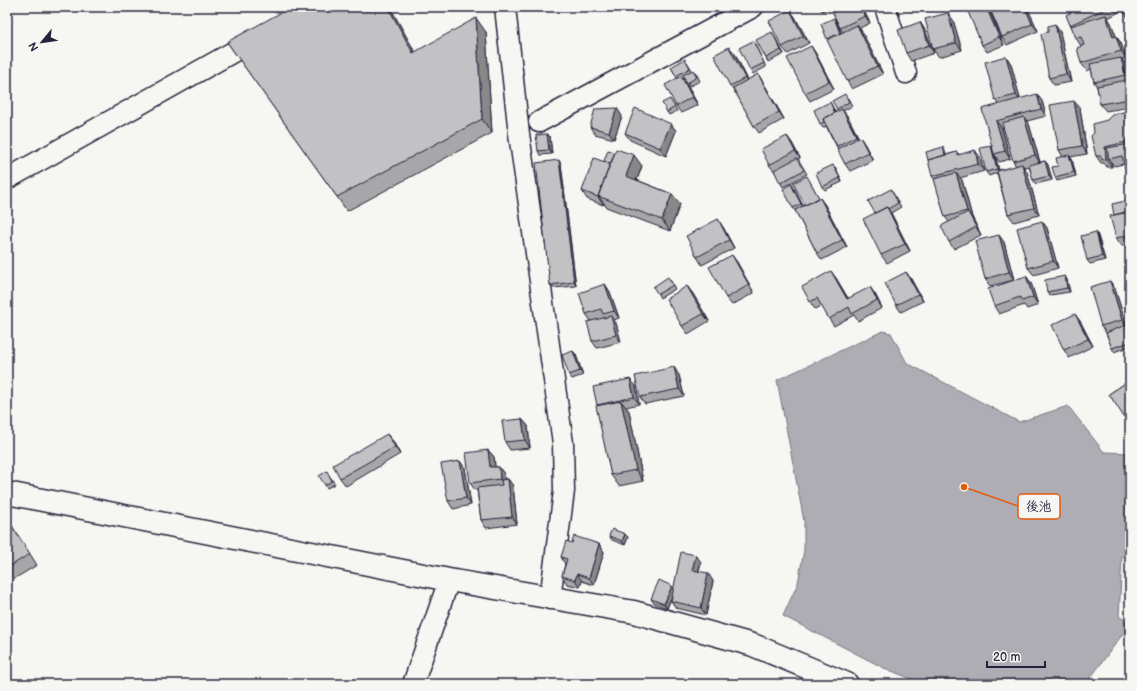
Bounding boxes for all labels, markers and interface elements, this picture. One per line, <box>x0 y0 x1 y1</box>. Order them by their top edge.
north arrow <box>22 22 62 62</box>
text: N <box>26 40 41 53</box>
callout: 後池 <box>1018 494 1060 519</box>
text: 後池 <box>1026 499 1052 515</box>
scale bar <box>987 643 1045 669</box>
text: 20 m <box>993 650 1020 665</box>

